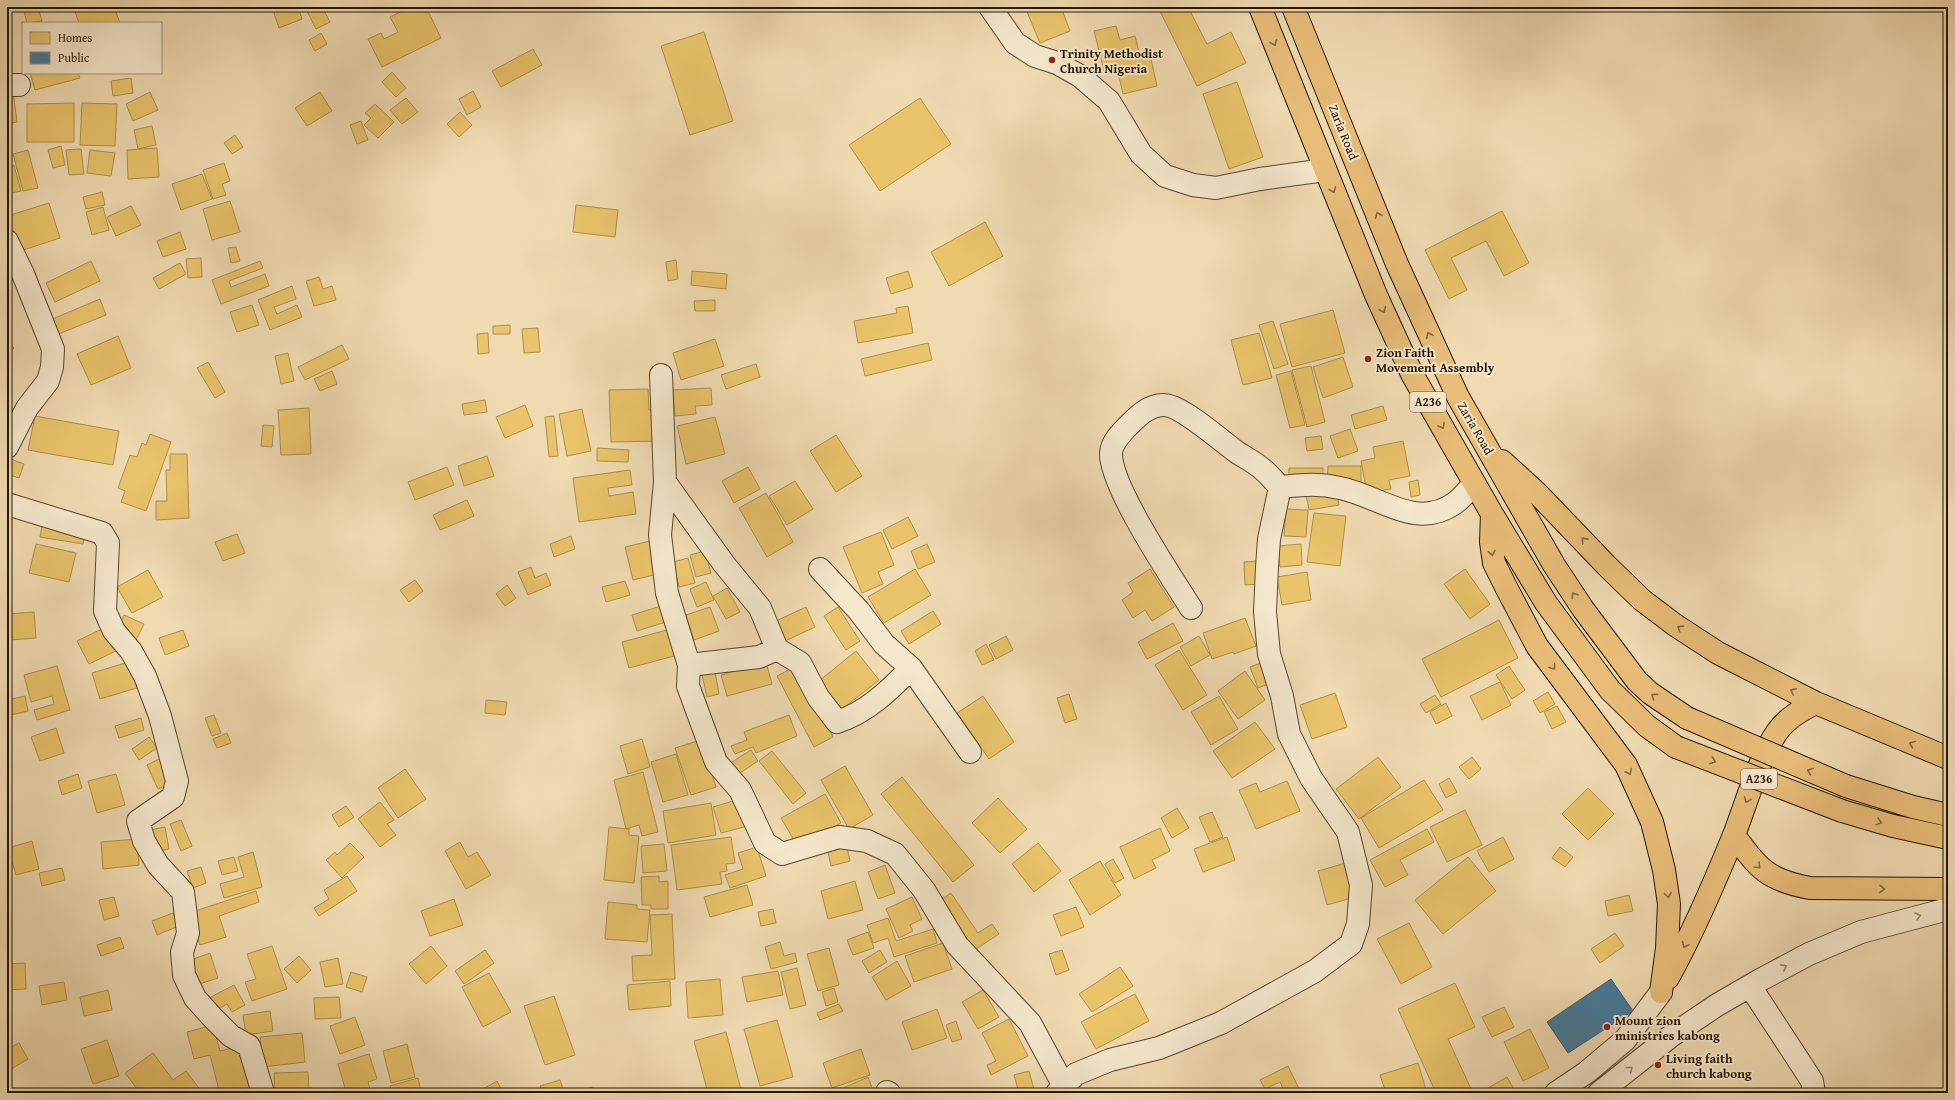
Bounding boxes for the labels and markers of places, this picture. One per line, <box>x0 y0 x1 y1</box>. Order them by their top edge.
place label: Trinity Methodist Church Nigeria <box>1060 44 1163 78</box>
marker: Trinity Methodist Church Nigeria <box>1047 55 1057 65</box>
place label: Zion Faith Movement Assembly <box>1376 343 1495 377</box>
marker: Zion Faith Movement Assembly <box>1363 354 1373 364</box>
place label: Mount zion ministries kabong <box>1615 1011 1720 1045</box>
marker: Mount zion ministries kabong <box>1602 1022 1612 1032</box>
place label: Living faith church kabong <box>1666 1049 1752 1083</box>
marker: Living faith church kabong <box>1653 1060 1663 1070</box>

